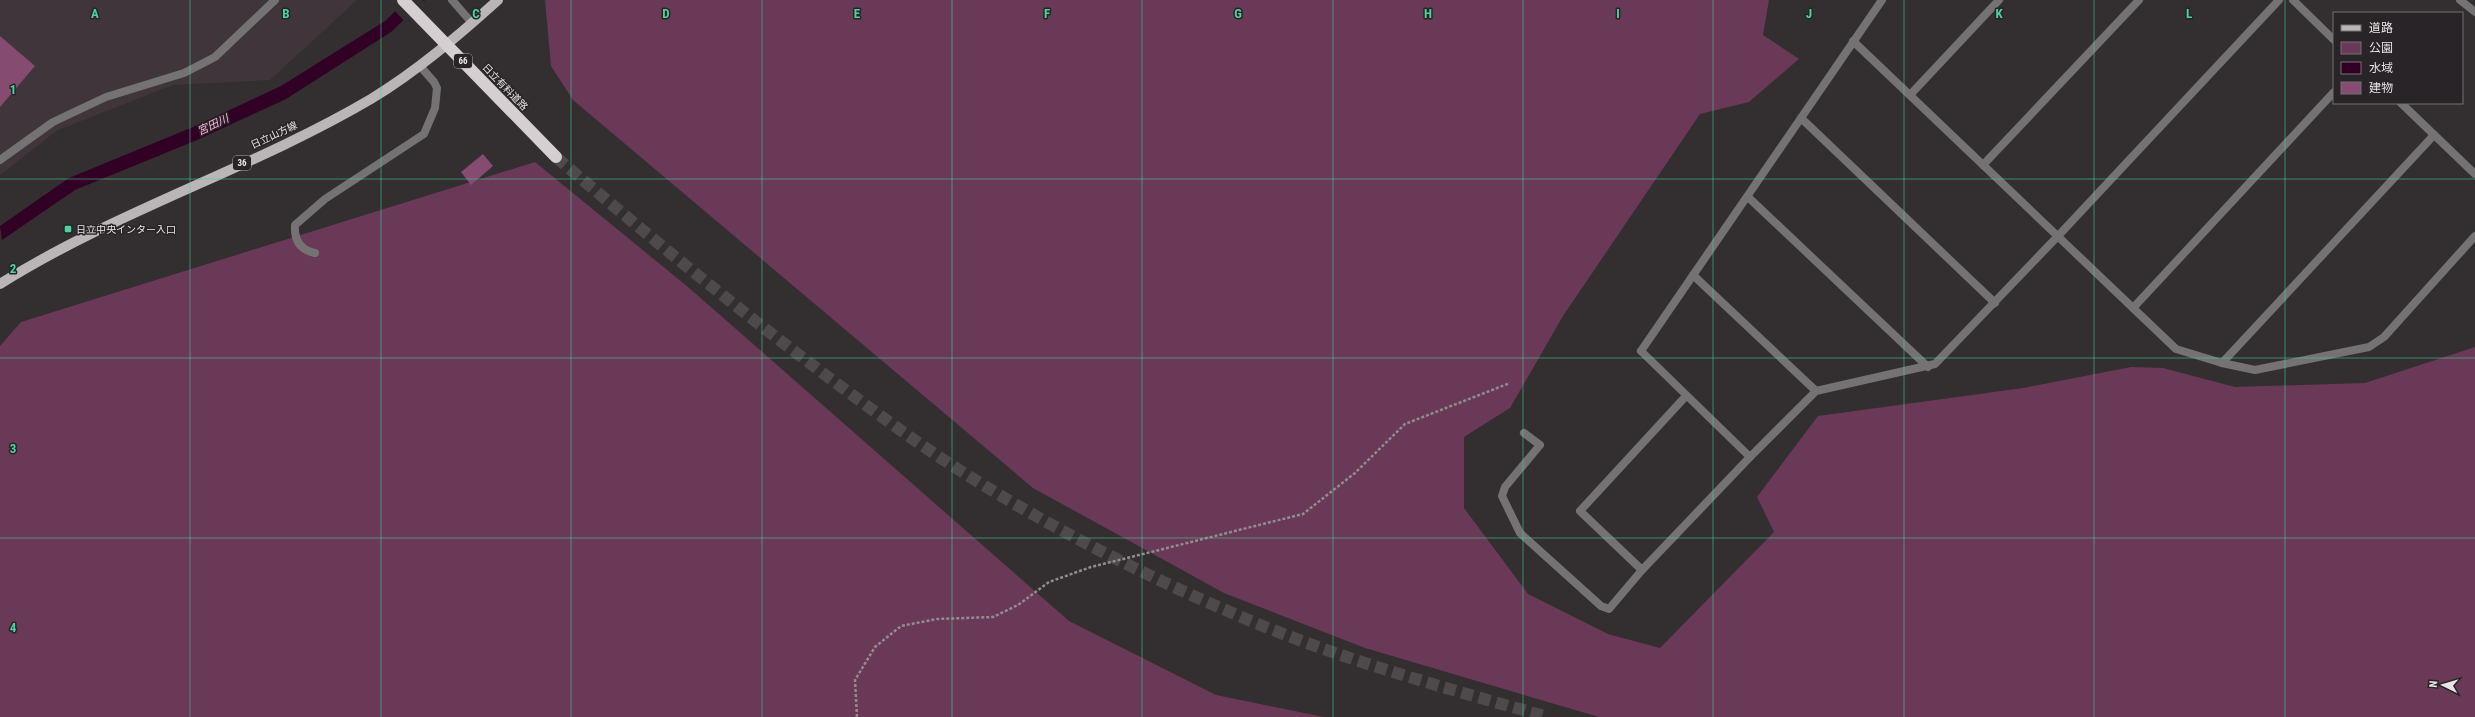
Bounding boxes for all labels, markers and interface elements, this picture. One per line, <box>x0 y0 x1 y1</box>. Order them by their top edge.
text: A <box>91 6 99 21</box>
text: B <box>282 6 290 21</box>
text: C <box>472 6 480 21</box>
text: D <box>662 6 670 21</box>
text: E <box>854 6 861 21</box>
text: F <box>1044 6 1050 21</box>
text: G <box>1234 6 1242 21</box>
text: H <box>1424 6 1432 21</box>
text: I <box>1616 6 1620 21</box>
text: J <box>1806 6 1812 21</box>
text: K <box>1995 6 2003 21</box>
text: L <box>2186 6 2192 21</box>
legend <box>2333 12 2463 104</box>
text: 道路 <box>2369 21 2393 35</box>
text: 公園 <box>2369 41 2393 55</box>
road number: 66 <box>454 54 472 68</box>
text: 水域 <box>2369 61 2393 75</box>
street label: 日立有料道路 <box>480 62 530 112</box>
text: 建物 <box>2369 81 2393 95</box>
text: 1 <box>10 82 16 97</box>
water label: 宮田川 <box>195 112 232 138</box>
street label: 日立山方線 <box>249 119 299 151</box>
road number: 36 <box>233 156 251 170</box>
marker: 日立中央インター入口 <box>63 224 73 234</box>
place label: 日立中央インター入口 <box>76 224 176 235</box>
text: 2 <box>10 261 17 276</box>
text: 3 <box>10 441 16 456</box>
text: 4 <box>10 620 17 635</box>
north arrow <box>2423 665 2463 705</box>
text: N <box>2427 680 2440 688</box>

